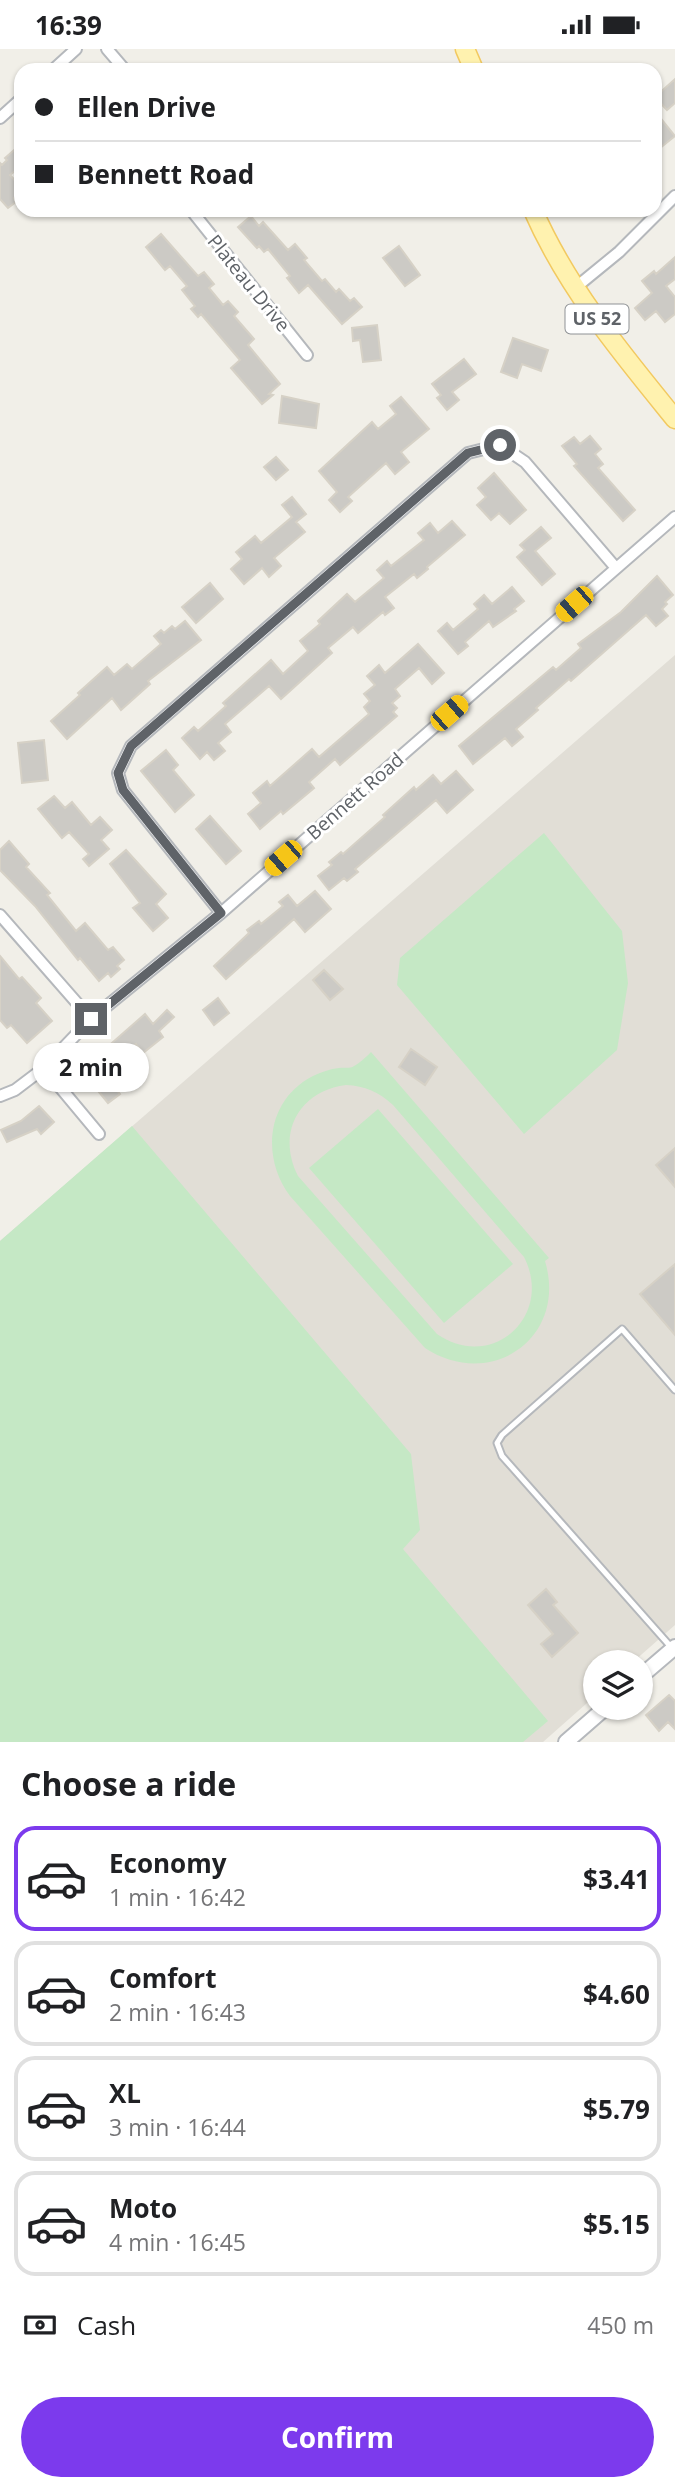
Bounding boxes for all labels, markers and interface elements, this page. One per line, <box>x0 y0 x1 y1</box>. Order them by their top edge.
text: 16:39 <box>35 7 102 43</box>
text: Ellen Drive <box>77 89 216 125</box>
text: Bennett Road <box>77 156 254 192</box>
street label: Plateau Drive <box>202 229 296 337</box>
road number: US 52 <box>566 305 628 333</box>
route start <box>484 429 516 461</box>
car <box>552 582 597 626</box>
car <box>427 691 472 735</box>
street label: Bennett Road <box>301 747 409 845</box>
car <box>261 836 306 880</box>
route end <box>75 1003 107 1035</box>
callout: 2 min <box>33 1044 149 1093</box>
text: 2 min <box>59 1051 123 1083</box>
map controls <box>583 1650 653 1720</box>
button: layers <box>583 1650 653 1720</box>
text: Choose a ride <box>21 1762 236 1805</box>
text: Economy <box>109 1845 227 1881</box>
icon: car <box>25 1847 88 1910</box>
text: $3.41 <box>583 1861 650 1897</box>
text: 1 min · 16:42 <box>109 1881 246 1913</box>
text: Comfort <box>109 1960 216 1996</box>
icon: car <box>25 1962 88 2025</box>
text: $4.60 <box>583 1976 650 2012</box>
text: 2 min · 16:43 <box>109 1996 246 2028</box>
text: XL <box>109 2075 141 2111</box>
icon: car <box>25 2077 88 2140</box>
text: $5.79 <box>583 2091 650 2127</box>
text: 3 min · 16:44 <box>109 2111 246 2143</box>
text: Moto <box>109 2190 177 2226</box>
icon: car <box>25 2192 88 2255</box>
text: $5.15 <box>583 2206 650 2242</box>
text: 4 min · 16:45 <box>109 2226 246 2258</box>
icon: cash <box>21 2306 59 2344</box>
text: Cash <box>77 2307 136 2343</box>
text: 450 m <box>587 2309 654 2341</box>
button: Confirm <box>21 2397 654 2477</box>

